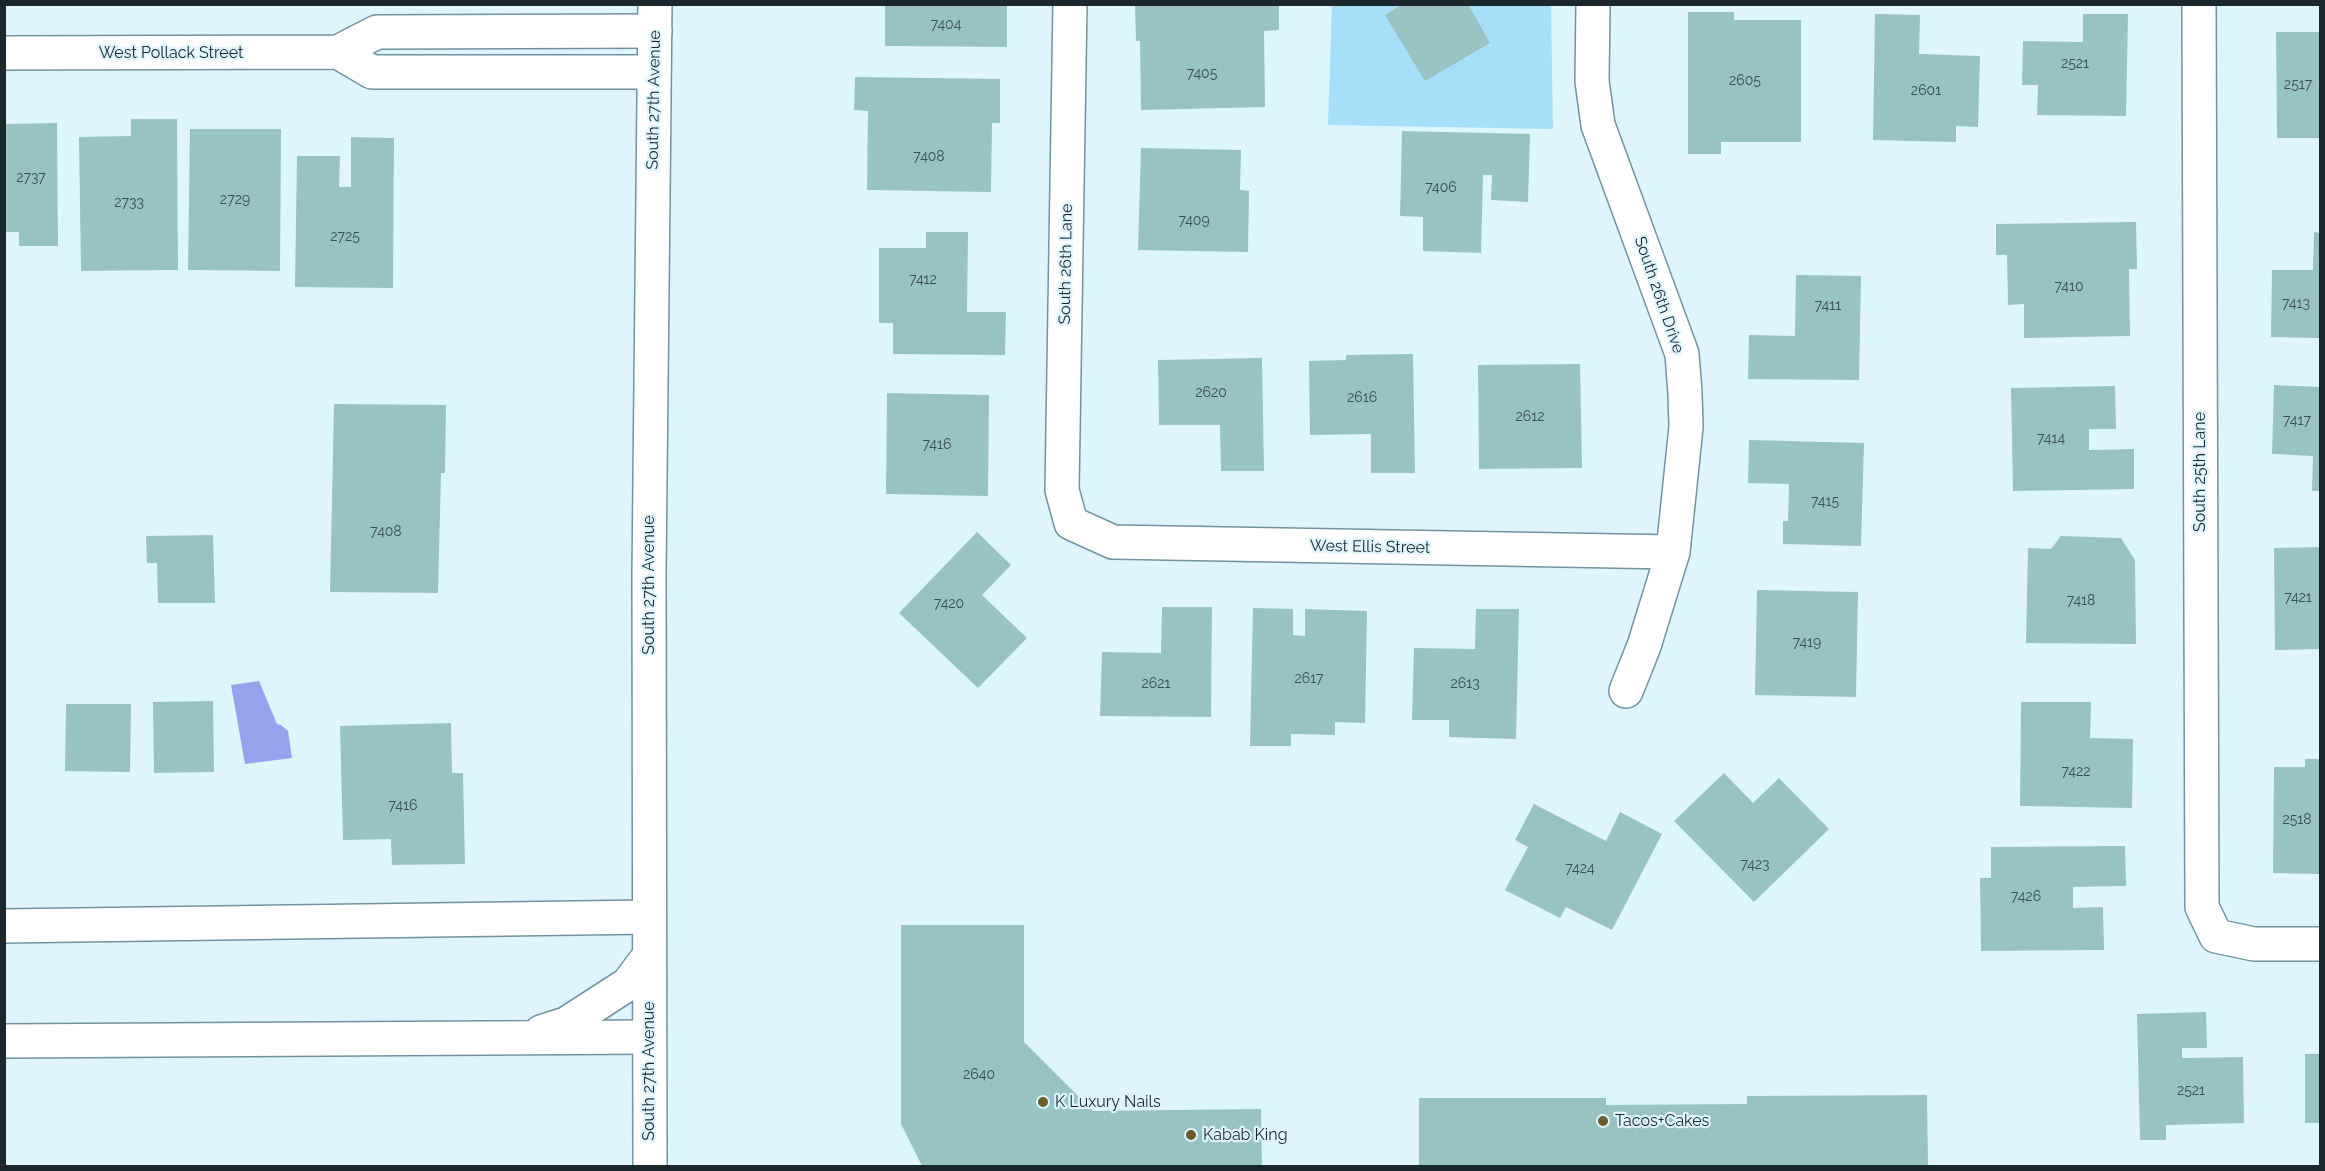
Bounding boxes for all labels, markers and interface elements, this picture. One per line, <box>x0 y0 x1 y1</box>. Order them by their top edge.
house number: 7404 <box>931 17 961 33</box>
street label: South 27th Avenue <box>643 30 665 170</box>
street label: West Pollack Street <box>99 43 243 63</box>
house number: 2521 <box>2061 56 2089 72</box>
house number: 7405 <box>1187 66 1217 82</box>
house number: 2605 <box>1729 73 1761 89</box>
house number: 2517 <box>2284 77 2312 93</box>
house number: 2601 <box>1911 83 1941 99</box>
house number: 7408 <box>913 149 945 165</box>
house number: 2737 <box>16 170 46 186</box>
house number: 7406 <box>1425 180 1457 196</box>
house number: 2729 <box>220 192 250 208</box>
house number: 2733 <box>114 195 144 211</box>
street label: South 26th Lane <box>1055 203 1077 325</box>
house number: 7409 <box>1178 213 1210 229</box>
house number: 2725 <box>330 229 360 245</box>
street label: South 26th Drive <box>1630 234 1688 356</box>
house number: 7412 <box>909 272 937 288</box>
house number: 7410 <box>2055 279 2083 295</box>
house number: 7413 <box>2282 296 2310 312</box>
house number: 7411 <box>1815 298 1841 314</box>
house number: 2620 <box>1195 385 1227 401</box>
house number: 2616 <box>1347 390 1377 406</box>
house number: 2612 <box>1515 409 1545 425</box>
street label: South 25th Lane <box>2190 412 2210 532</box>
house number: 7417 <box>2283 413 2311 429</box>
house number: 7414 <box>2037 431 2065 447</box>
house number: 7416 <box>923 437 951 453</box>
house number: 7415 <box>1811 494 1839 510</box>
street label: South 27th Avenue <box>639 515 659 655</box>
house number: 7408 <box>370 524 402 540</box>
street label: West Ellis Street <box>1310 536 1430 558</box>
house number: 7421 <box>2284 590 2312 606</box>
house number: 7418 <box>2067 593 2095 609</box>
house number: 7420 <box>934 596 964 612</box>
house number: 7419 <box>1793 635 1821 651</box>
house number: 2617 <box>1294 671 1324 687</box>
house number: 2621 <box>1141 676 1171 692</box>
house number: 2613 <box>1450 676 1480 692</box>
house number: 7422 <box>2061 764 2091 780</box>
house number: 7416 <box>389 798 417 814</box>
house number: 2518 <box>2282 812 2312 828</box>
house number: 7423 <box>1740 857 1770 873</box>
house number: 7424 <box>1565 861 1595 877</box>
house number: 7426 <box>2011 889 2041 905</box>
street label: South 27th Avenue <box>639 1001 659 1141</box>
house number: 2640 <box>963 1067 995 1083</box>
house number: 2521 <box>2177 1083 2205 1099</box>
place label: K Luxury Nails <box>1055 1092 1161 1112</box>
marker: K Luxury Nails <box>1036 1095 1050 1109</box>
place label: Tacos+Cakes <box>1615 1111 1709 1131</box>
marker: Tacos+Cakes <box>1596 1114 1610 1128</box>
place label: Kabab King <box>1203 1125 1288 1145</box>
marker: Kabab King <box>1184 1128 1198 1142</box>

